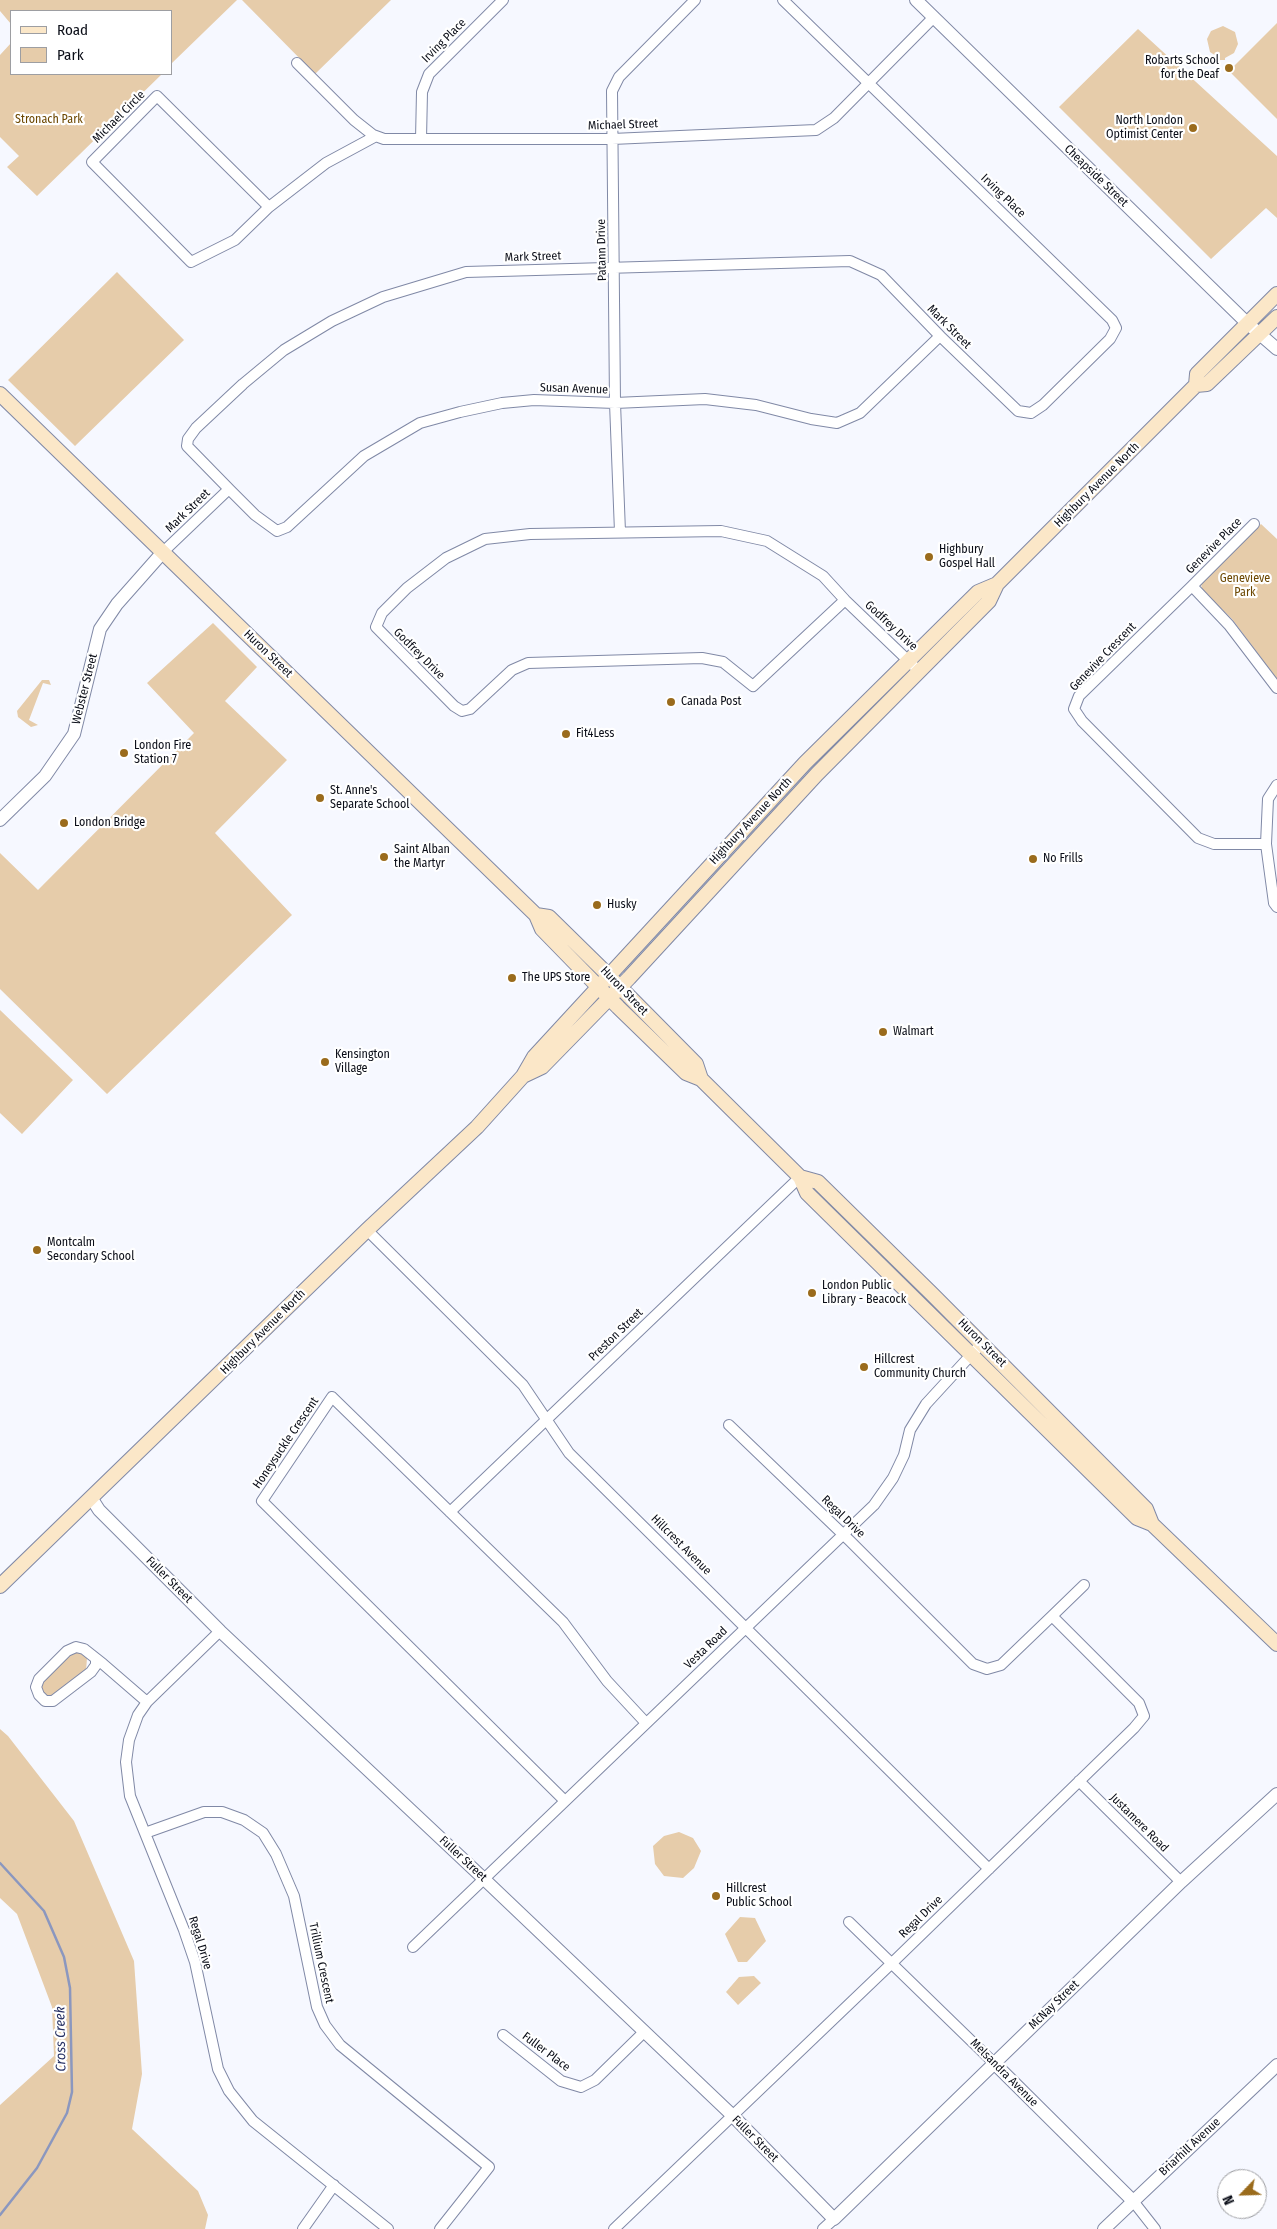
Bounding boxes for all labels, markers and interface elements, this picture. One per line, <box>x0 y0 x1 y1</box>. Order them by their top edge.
legend <box>10 10 172 75</box>
street label: Irving Place <box>419 16 469 66</box>
text: Road <box>57 21 88 39</box>
text: Park <box>57 46 84 64</box>
place label: Robarts School for the Deaf <box>1145 54 1219 82</box>
marker: Robarts School for the Deaf <box>1223 62 1235 74</box>
street label: Michael Circle <box>90 88 148 146</box>
park label: Stronach Park <box>15 113 83 127</box>
place label: North London Optimist Center <box>1106 114 1183 142</box>
street label: Michael Street <box>588 117 658 133</box>
marker: North London Optimist Center <box>1187 122 1199 134</box>
street label: Cheapside Street <box>1061 142 1131 210</box>
street label: Irving Place <box>978 171 1028 221</box>
street label: Patann Drive <box>594 219 610 281</box>
street label: Mark Street <box>505 249 561 265</box>
street label: Mark Street <box>924 302 974 352</box>
street label: Susan Avenue <box>540 381 608 397</box>
street label: Highbury Avenue North <box>1052 440 1142 530</box>
street label: Mark Street <box>163 486 213 536</box>
street label: Genevive Place <box>1183 515 1245 577</box>
place label: Highbury Gospel Hall <box>939 543 995 571</box>
marker: Highbury Gospel Hall <box>923 551 935 563</box>
park label: Genevieve Park <box>1220 572 1270 600</box>
street label: Godfrey Drive <box>862 598 920 654</box>
street label: Genevive Crescent <box>1067 620 1139 694</box>
street label: Godfrey Drive <box>390 625 448 683</box>
street label: Huron Street <box>241 627 295 681</box>
street label: Webster Street <box>69 652 101 726</box>
place label: Canada Post <box>681 695 741 709</box>
marker: Canada Post <box>665 696 677 708</box>
place label: Fit4Less <box>576 727 614 741</box>
marker: Fit4Less <box>560 728 572 740</box>
place label: London Fire Station 7 <box>134 739 191 767</box>
marker: London Fire Station 7 <box>118 747 130 759</box>
street label: Highbury Avenue North <box>707 774 795 868</box>
place label: St. Anne's Separate School <box>330 784 409 812</box>
marker: St. Anne's Separate School <box>314 792 326 804</box>
place label: London Bridge <box>74 816 145 830</box>
marker: London Bridge <box>58 817 70 829</box>
place label: Saint Alban the Martyr <box>394 843 450 871</box>
marker: Saint Alban the Martyr <box>378 851 390 863</box>
place label: No Frills <box>1043 852 1083 866</box>
marker: No Frills <box>1027 853 1039 865</box>
place label: Husky <box>607 898 637 912</box>
marker: Husky <box>591 899 603 911</box>
street label: Huron Street <box>597 964 651 1018</box>
place label: The UPS Store <box>522 971 590 985</box>
marker: The UPS Store <box>506 972 518 984</box>
place label: Walmart <box>893 1025 934 1039</box>
marker: Walmart <box>877 1026 889 1038</box>
place label: Kensington Village <box>335 1048 390 1076</box>
marker: Kensington Village <box>319 1056 331 1068</box>
place label: Montcalm Secondary School <box>47 1236 134 1264</box>
marker: Montcalm Secondary School <box>31 1244 43 1256</box>
place label: London Public Library - Beacock <box>822 1279 906 1307</box>
street label: Highbury Avenue North <box>218 1287 308 1377</box>
marker: London Public Library - Beacock <box>806 1287 818 1299</box>
street label: Preston Street <box>586 1306 646 1364</box>
street label: Huron Street <box>955 1316 1009 1370</box>
place label: Hillcrest Community Church <box>874 1353 966 1381</box>
marker: Hillcrest Community Church <box>858 1361 870 1373</box>
street label: Honeysuckle Crescent <box>250 1395 322 1491</box>
street label: Regal Drive <box>818 1493 868 1541</box>
street label: Hillcrest Avenue <box>648 1512 714 1578</box>
street label: Fuller Street <box>143 1554 195 1606</box>
street label: Vesta Road <box>681 1624 731 1672</box>
street label: Justamere Road <box>1107 1791 1171 1855</box>
street label: Fuller Street <box>436 1833 490 1885</box>
place label: Hillcrest Public School <box>726 1882 792 1910</box>
marker: Hillcrest Public School <box>710 1890 722 1902</box>
street label: Regal Drive <box>896 1893 946 1941</box>
street label: Regal Drive <box>185 1915 215 1971</box>
street label: Trillium Crescent <box>305 1921 337 2005</box>
street label: McNay Street <box>1026 1977 1082 2033</box>
water label: Cross Creek <box>52 2006 70 2072</box>
street label: Fuller Place <box>519 2029 573 2075</box>
street label: Melsandra Avenue <box>967 2036 1041 2110</box>
street label: Fuller Street <box>729 2113 781 2165</box>
street label: Briarhill Avenue <box>1156 2115 1224 2179</box>
north arrow <box>1217 2169 1267 2219</box>
text: N <box>1219 2193 1238 2207</box>

